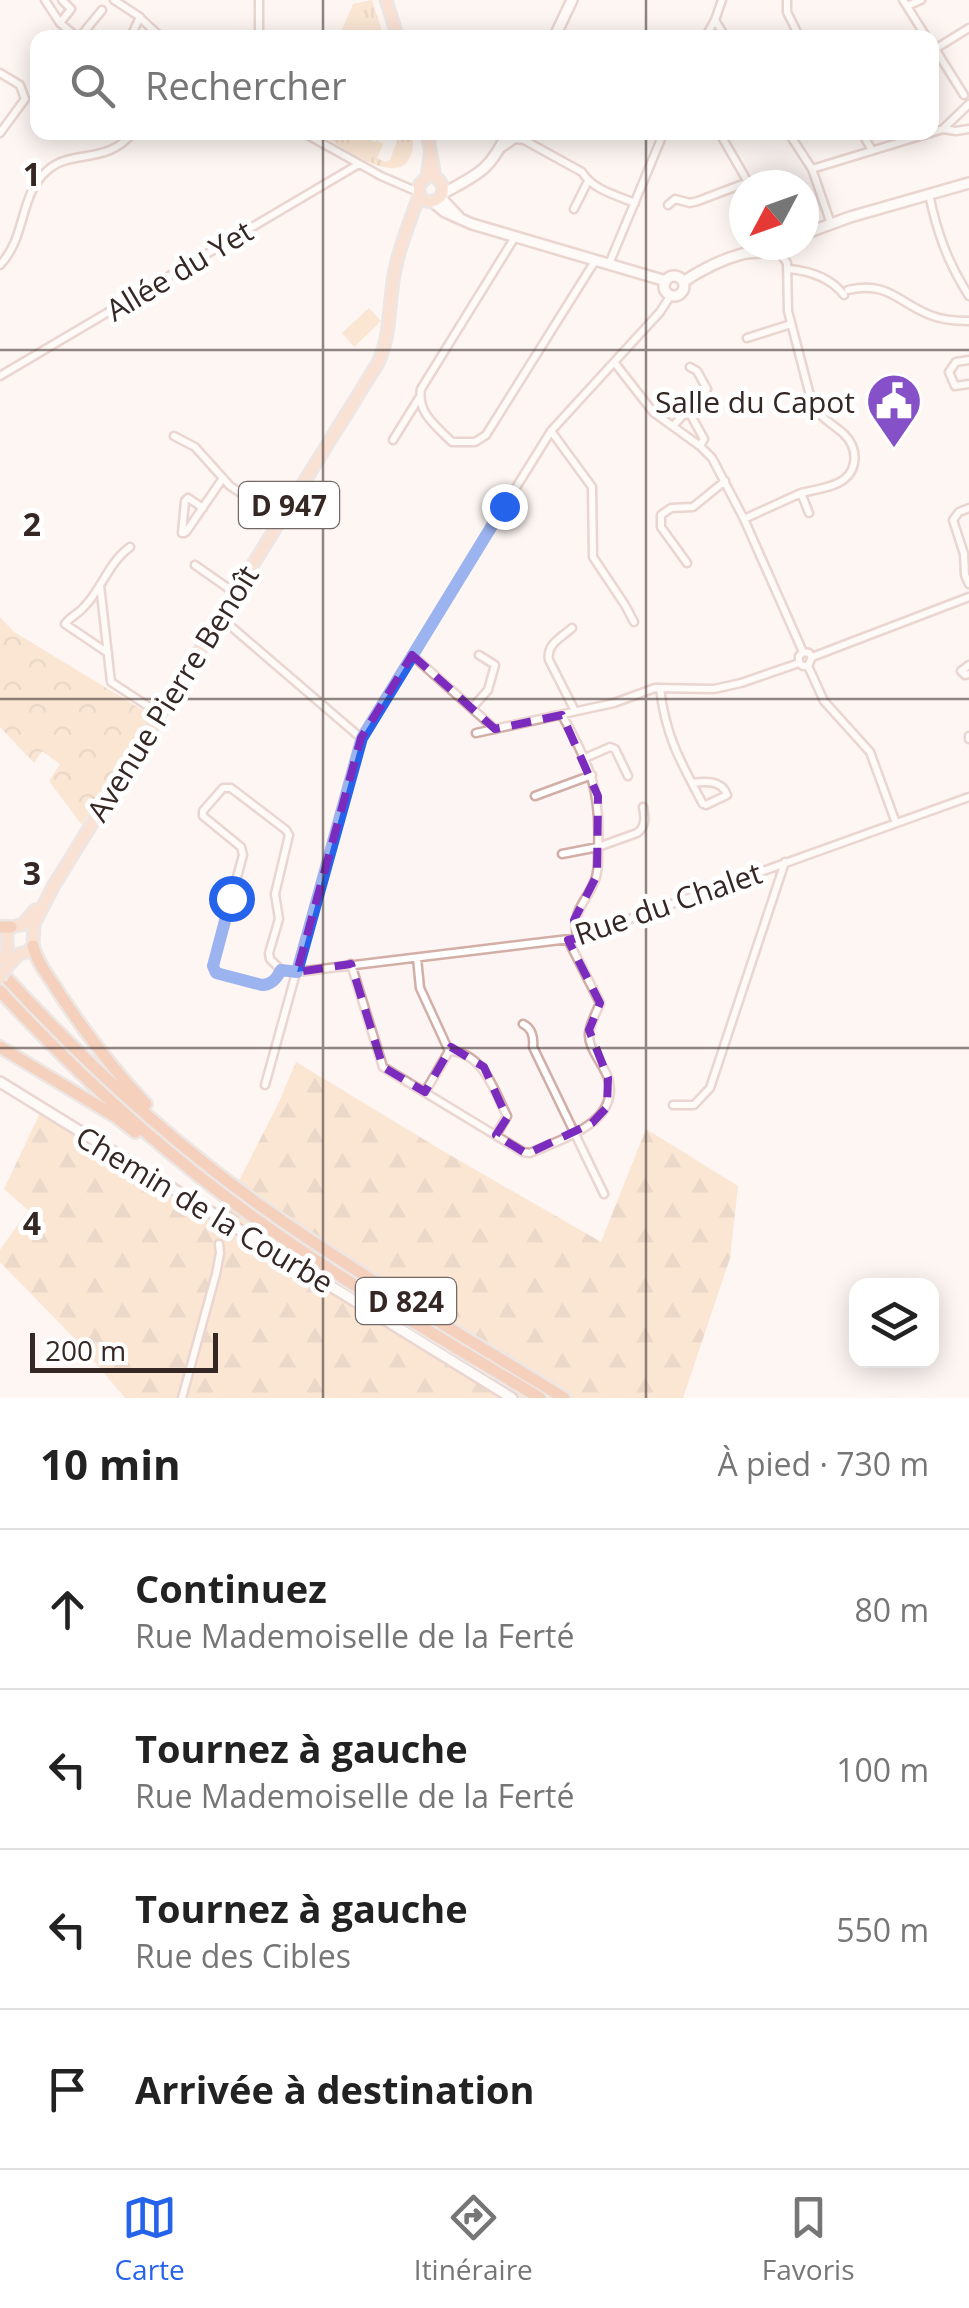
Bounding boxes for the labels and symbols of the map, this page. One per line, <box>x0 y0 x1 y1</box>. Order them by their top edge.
text: 1 <box>23 152 41 195</box>
north arrow <box>729 170 819 260</box>
street label: Allée du Yet <box>98 210 260 330</box>
public building icon: Salle du Capot <box>864 371 924 450</box>
place label: Salle du Capot <box>655 381 855 422</box>
road number: D 947 <box>239 482 339 528</box>
route end <box>482 484 528 530</box>
text: 2 <box>23 502 41 545</box>
street label: Avenue Pierre Benoît <box>77 557 267 829</box>
text: 3 <box>23 851 41 894</box>
street label: Rue du Chalet <box>569 852 767 954</box>
route start <box>209 876 255 922</box>
street label: Chemin de la Courbe <box>69 1116 341 1302</box>
text: 4 <box>23 1201 41 1244</box>
road number: D 824 <box>356 1278 456 1324</box>
scale bar <box>30 1328 218 1372</box>

